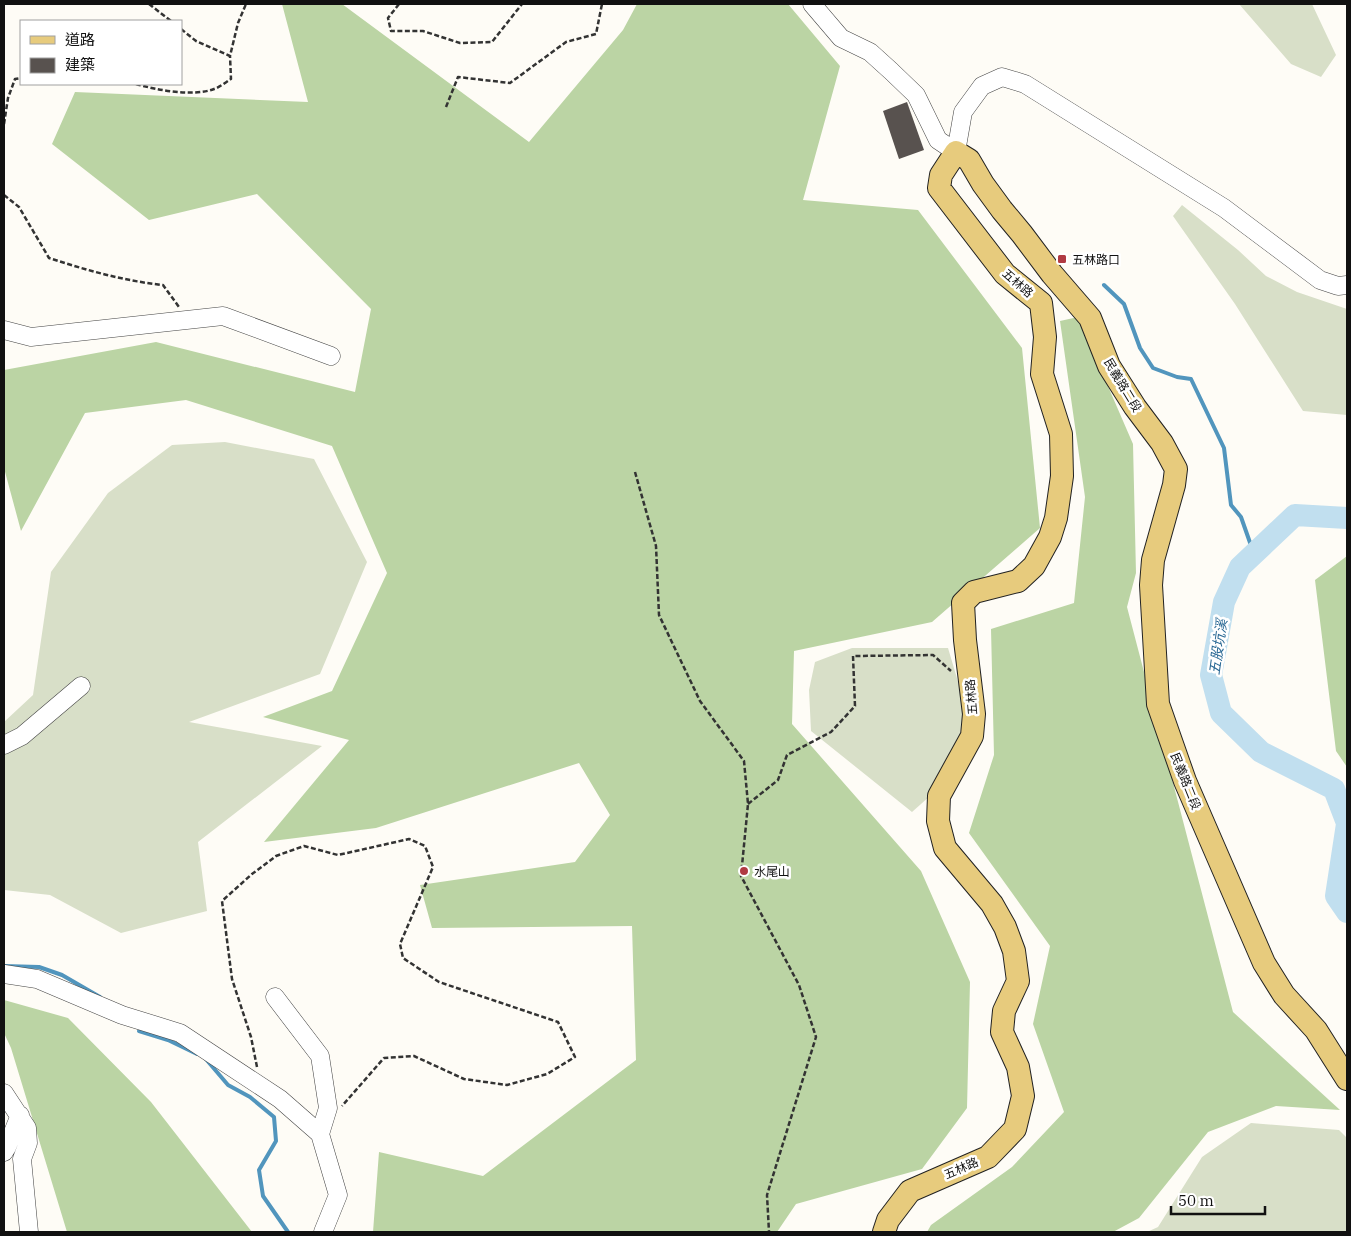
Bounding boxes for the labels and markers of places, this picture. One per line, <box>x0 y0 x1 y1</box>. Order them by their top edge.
place label: 五林路口 <box>1072 252 1120 267</box>
marker: 五林路口 <box>1056 253 1068 265</box>
place label: 水尾山 <box>754 864 790 879</box>
marker: 水尾山 <box>738 865 750 877</box>

